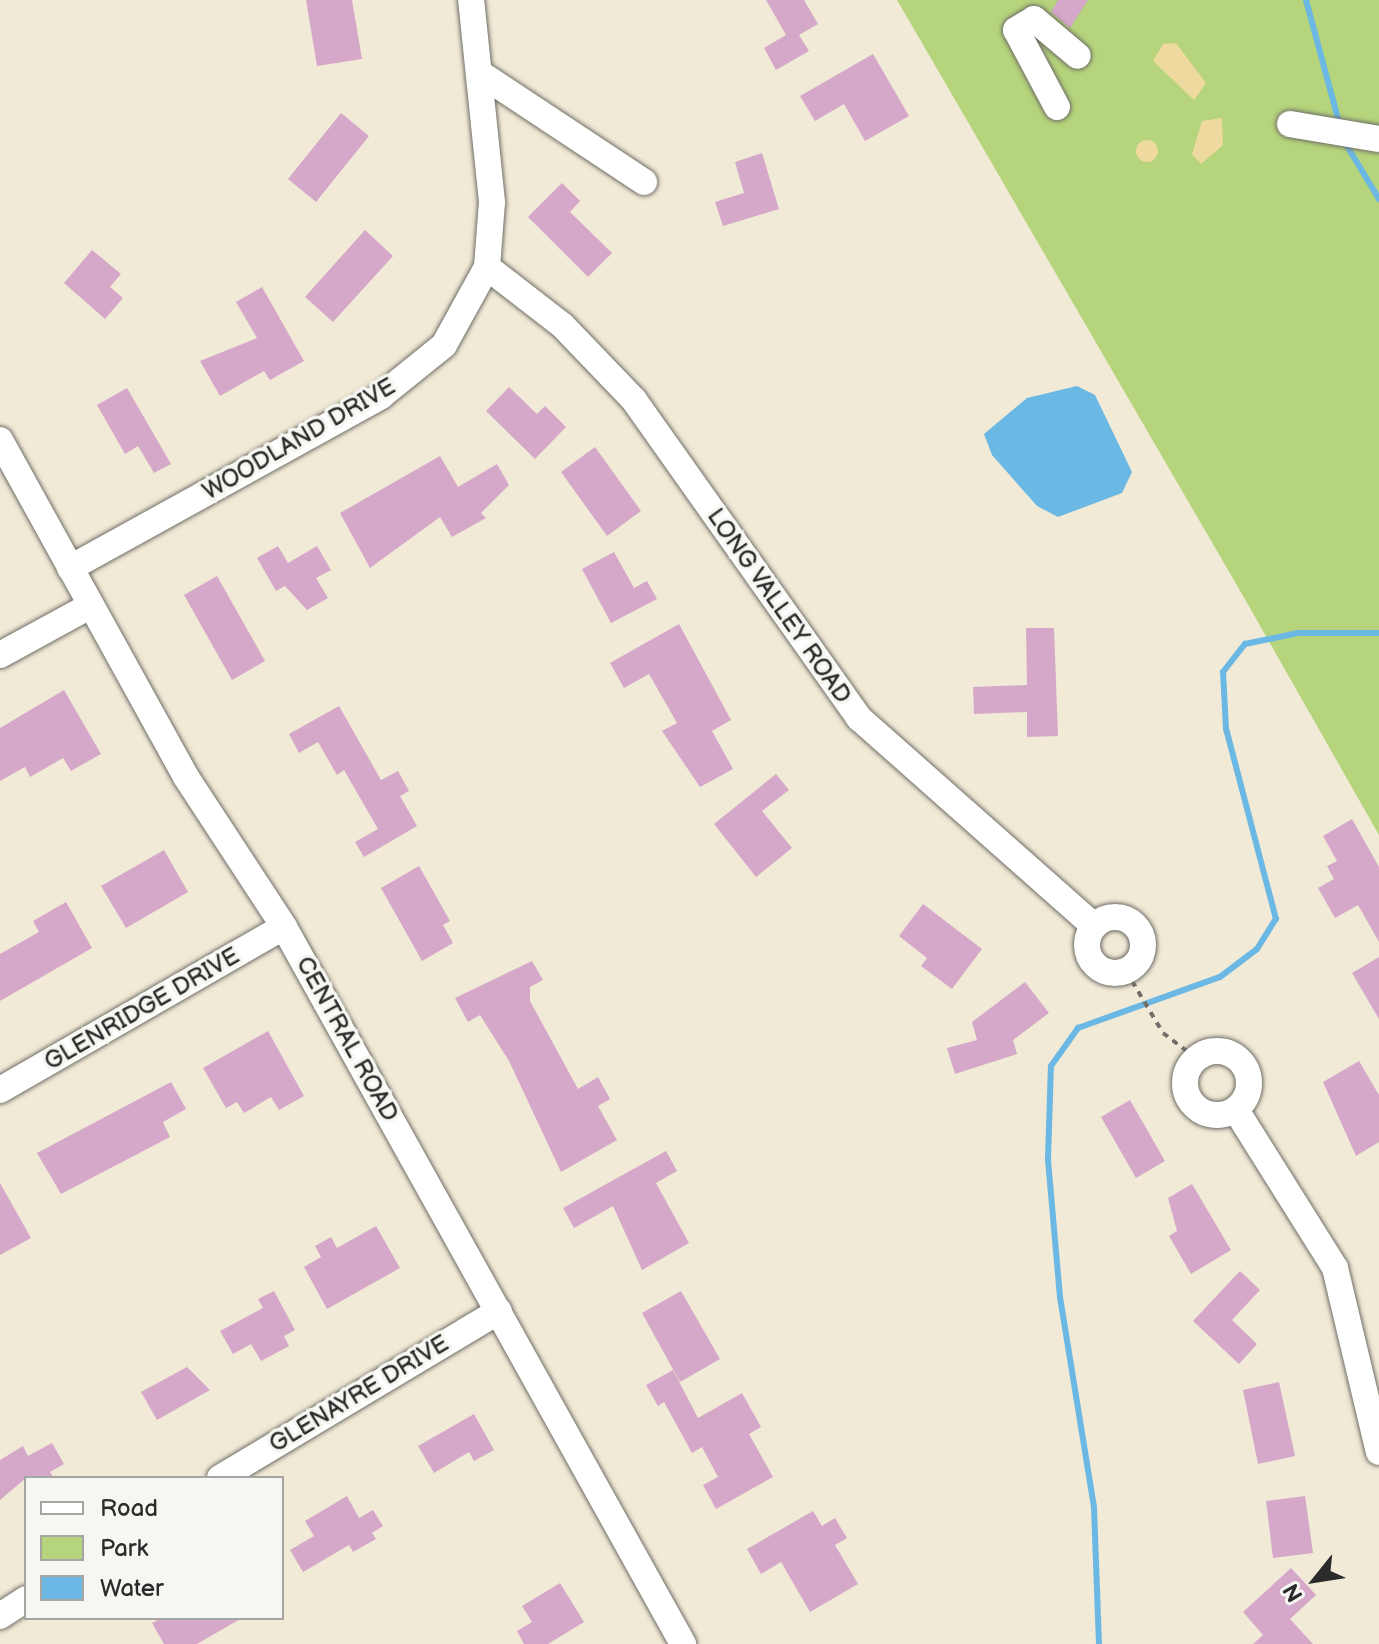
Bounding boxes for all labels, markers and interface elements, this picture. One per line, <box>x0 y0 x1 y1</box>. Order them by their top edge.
street label: WOODLAND DRIVE <box>197 372 401 506</box>
street label: LONG VALLEY ROAD <box>701 503 857 709</box>
street label: GLENRIDGE DRIVE <box>39 941 245 1077</box>
street label: CENTRAL ROAD <box>290 951 404 1127</box>
street label: GLENAYRE DRIVE <box>264 1329 454 1459</box>
legend <box>24 1476 284 1620</box>
text: Road <box>100 1494 158 1523</box>
text: Park <box>100 1534 148 1563</box>
north arrow <box>1275 1540 1355 1620</box>
text: Water <box>100 1574 164 1603</box>
text: N <box>1278 1578 1310 1606</box>

